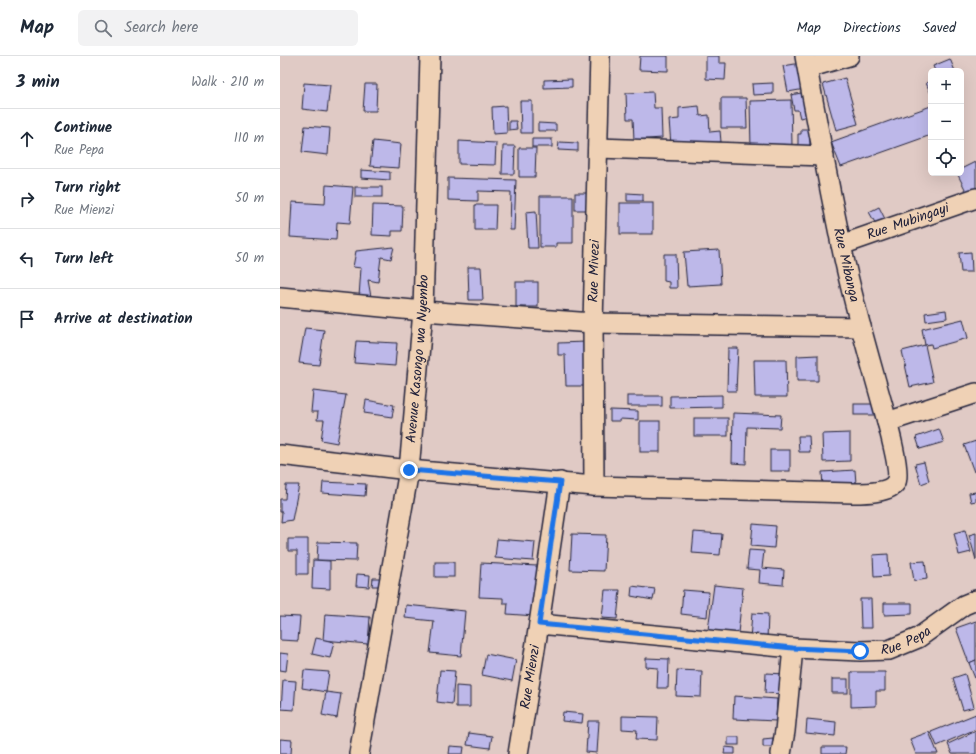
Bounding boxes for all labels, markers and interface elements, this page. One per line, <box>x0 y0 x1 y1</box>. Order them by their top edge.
search box <box>78 10 358 46</box>
text: Map <box>20 13 54 43</box>
text: Search here <box>124 16 198 40</box>
icon: search <box>92 17 114 39</box>
text: Map <box>796 17 821 39</box>
text: Directions <box>843 17 901 39</box>
text: Saved <box>923 17 956 39</box>
map controls <box>928 68 964 176</box>
button: + <box>928 68 964 104</box>
text: 3 min <box>16 69 60 96</box>
text: Walk · 210 m <box>191 72 264 93</box>
button: − <box>928 104 964 140</box>
text: Continue <box>54 116 112 140</box>
icon: ahead <box>16 128 38 150</box>
text: 110 m <box>234 128 264 149</box>
text: Rue Pepa <box>54 140 104 161</box>
button: locate <box>928 140 964 176</box>
text: Turn right <box>54 176 121 200</box>
icon: right <box>16 188 38 210</box>
text: 50 m <box>235 188 264 209</box>
street label: Rue Mubingayi <box>864 197 953 246</box>
text: Rue Mienzi <box>54 200 114 221</box>
street label: Rue Mibanga <box>827 226 865 304</box>
street label: Rue Mivezi <box>583 239 606 303</box>
text: Turn left <box>54 247 114 271</box>
icon: left <box>16 248 38 270</box>
text: 50 m <box>235 248 264 269</box>
street label: Avenue Kasongo wa Nyembo <box>400 274 435 444</box>
text: Arrive at destination <box>54 307 193 331</box>
icon: arrive <box>16 308 38 330</box>
route end <box>400 461 418 479</box>
street label: Rue Pepa <box>880 621 936 661</box>
route start <box>851 642 869 660</box>
street label: Rue Mienzi <box>514 643 547 711</box>

